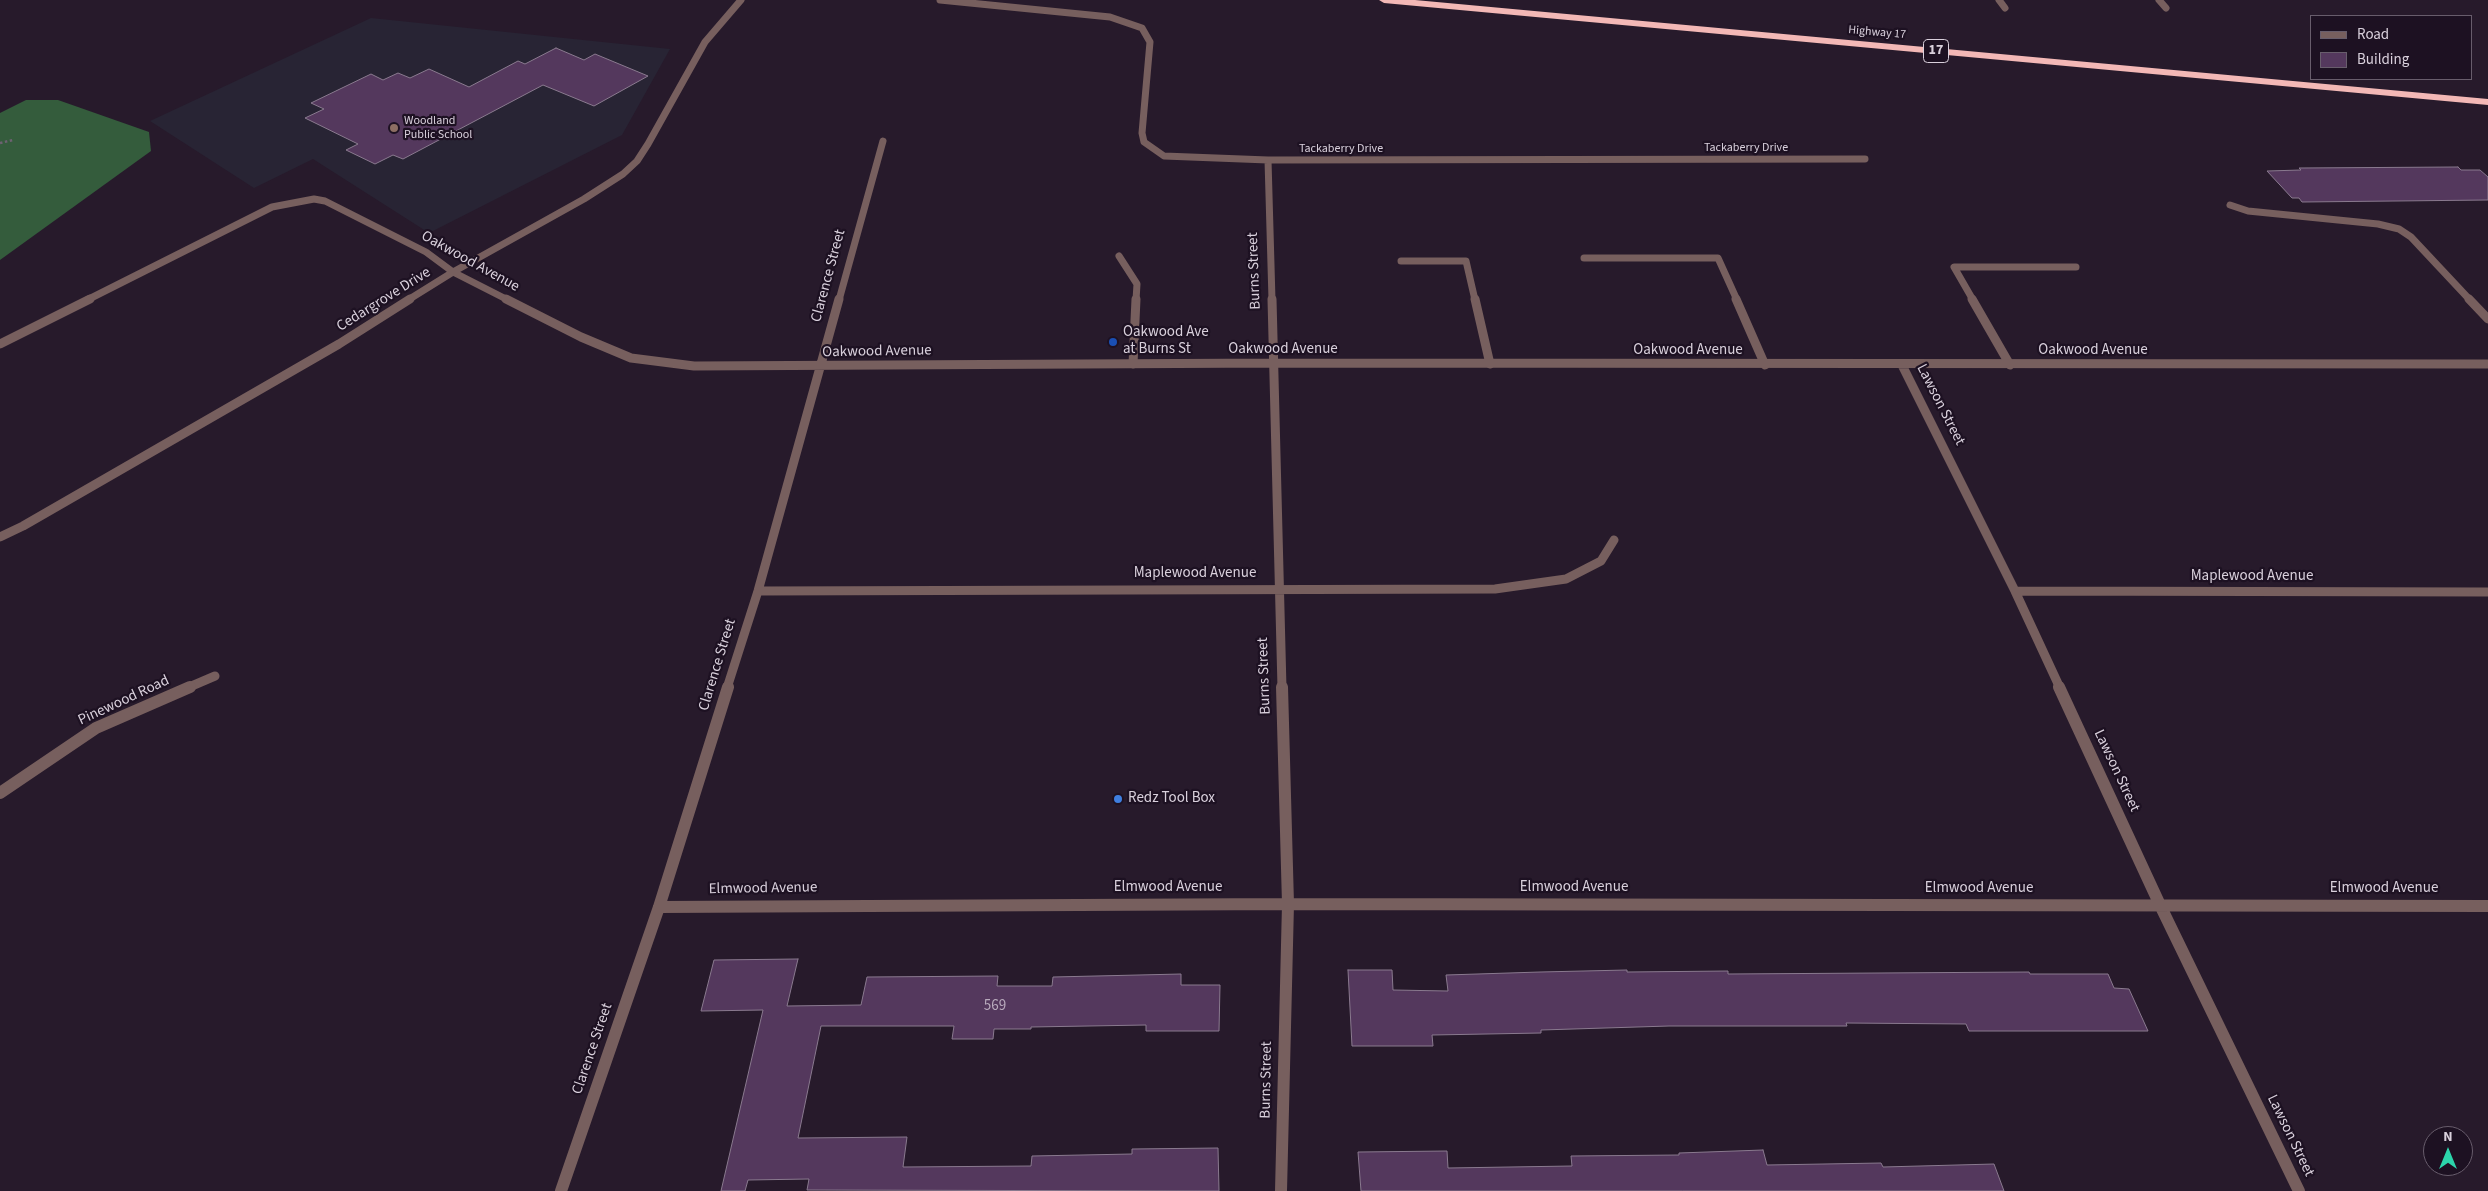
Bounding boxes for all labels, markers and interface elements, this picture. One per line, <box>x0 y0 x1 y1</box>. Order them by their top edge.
legend <box>2310 15 2473 80</box>
street label: Highway 17 <box>1848 23 1906 43</box>
text: Road <box>2357 24 2389 45</box>
road number: 17 <box>1924 40 1948 62</box>
text: Building <box>2357 49 2409 70</box>
place label: Woodland Public School <box>404 114 472 142</box>
marker: Woodland Public School <box>388 122 400 134</box>
street label: Tackaberry Drive <box>1704 141 1788 155</box>
street label: Tackaberry Drive <box>1299 142 1383 156</box>
street label: Oakwood Avenue <box>418 228 522 296</box>
street label: Clarence Street <box>808 228 850 324</box>
street label: Burns Street <box>1245 232 1265 310</box>
street label: Cedargrove Drive <box>334 264 434 336</box>
place label: Oakwood Ave at Burns St <box>1123 324 1209 359</box>
marker: Oakwood Ave at Burns St <box>1107 336 1119 348</box>
street label: Oakwood Avenue <box>1228 341 1338 359</box>
street label: Oakwood Avenue <box>822 342 932 362</box>
street label: Oakwood Avenue <box>1633 342 1743 360</box>
street label: Oakwood Avenue <box>2038 342 2148 360</box>
street label: Lawson Street <box>1912 361 1968 449</box>
street label: Maplewood Avenue <box>1134 565 1256 583</box>
street label: Maplewood Avenue <box>2191 568 2313 586</box>
street label: Clarence Street <box>695 617 741 713</box>
street label: Burns Street <box>1255 637 1275 715</box>
street label: Pinewood Road <box>76 672 172 730</box>
street label: Lawson Street <box>2089 727 2143 815</box>
place label: Redz Tool Box <box>1128 790 1215 808</box>
marker: Redz Tool Box <box>1112 793 1124 805</box>
street label: Elmwood Avenue <box>708 879 818 899</box>
street label: Elmwood Avenue <box>1114 879 1222 897</box>
street label: Elmwood Avenue <box>1520 879 1628 897</box>
street label: Elmwood Avenue <box>1925 880 2033 898</box>
street label: Elmwood Avenue <box>2330 880 2438 898</box>
house number: 569 <box>984 998 1006 1016</box>
street label: Clarence Street <box>569 1001 617 1097</box>
street label: Burns Street <box>1257 1041 1277 1119</box>
street label: Lawson Street <box>2262 1092 2318 1180</box>
north arrow <box>2423 1126 2473 1176</box>
text: N <box>2443 1127 2453 1147</box>

